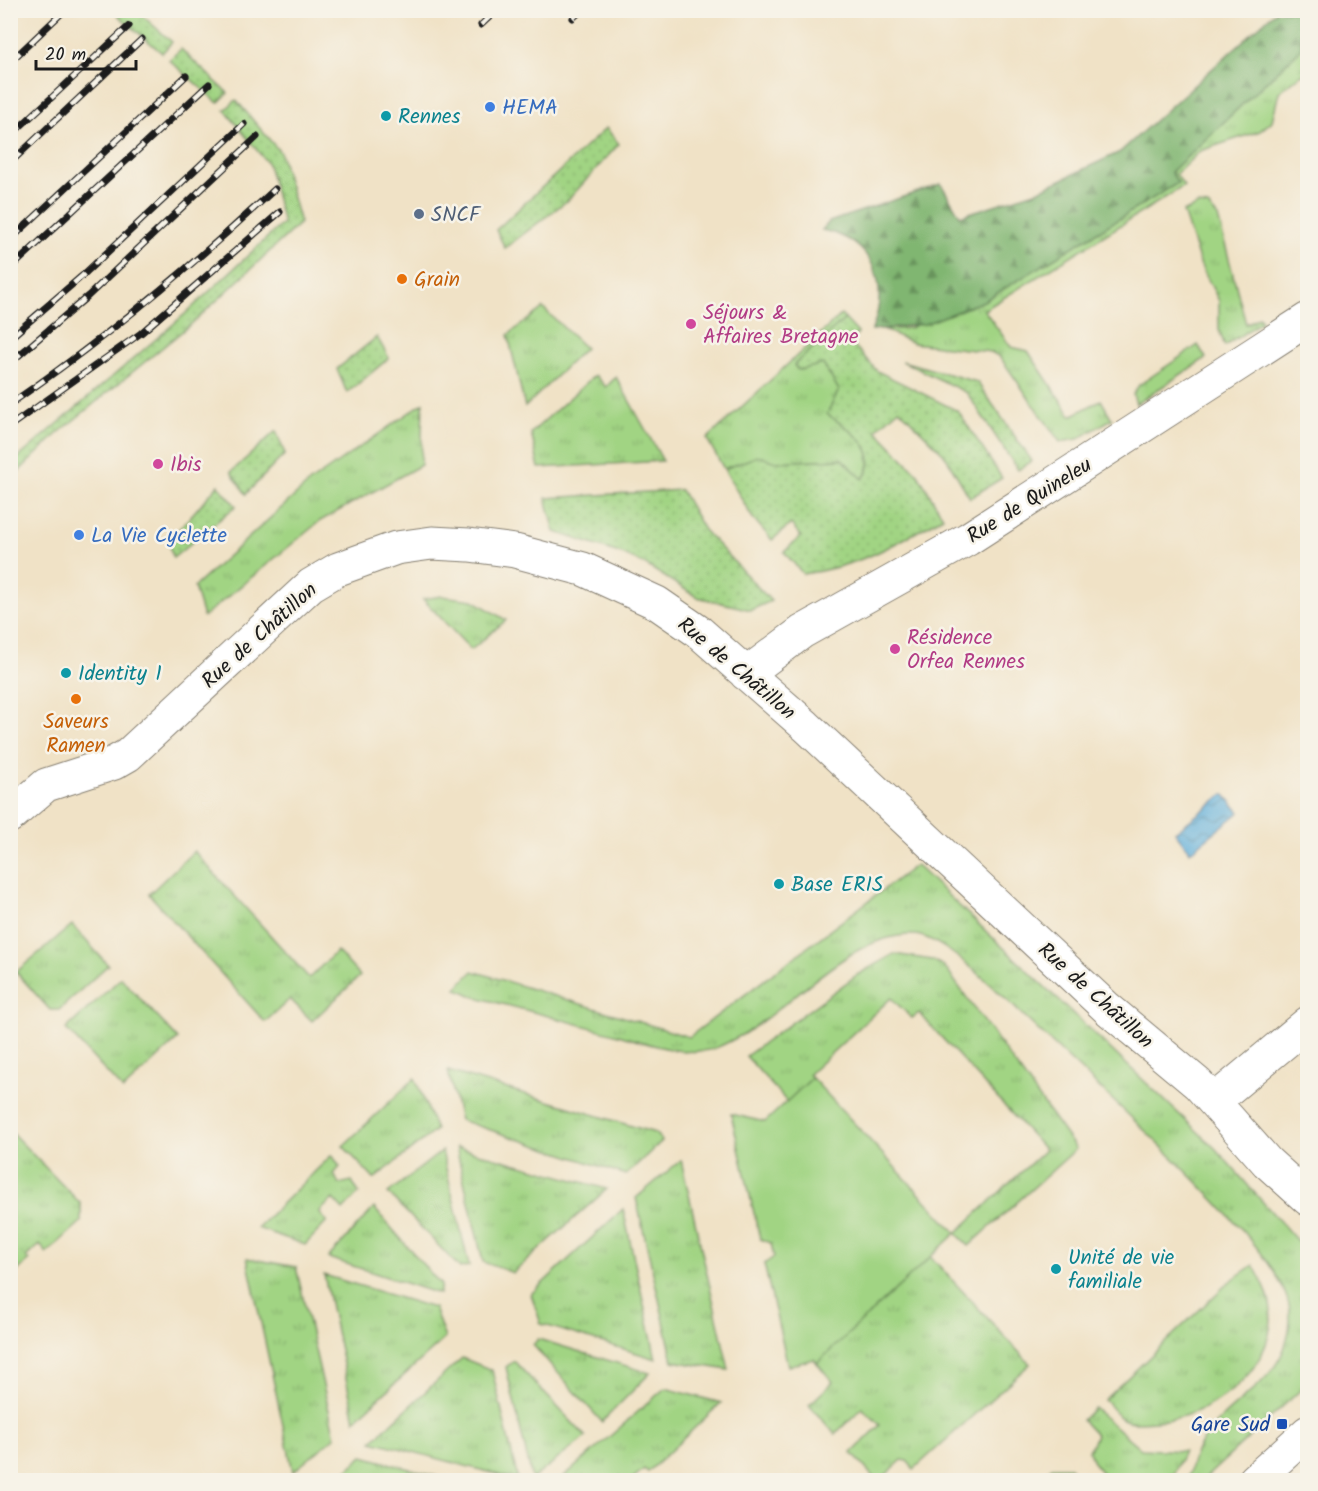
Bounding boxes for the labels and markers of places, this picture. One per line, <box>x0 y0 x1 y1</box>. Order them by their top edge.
place label: HEMA <box>502 92 558 125</box>
marker: HEMA <box>483 100 497 114</box>
place label: Rennes <box>398 101 461 134</box>
marker: Rennes <box>379 109 393 123</box>
place label: SNCF <box>431 199 482 232</box>
marker: SNCF <box>412 207 426 221</box>
place label: Grain <box>414 264 460 297</box>
marker: Grain <box>395 272 409 286</box>
place label: Séjours & Affaires Bretagne <box>703 297 859 354</box>
marker: Séjours & Affaires Bretagne <box>684 317 698 331</box>
place label: Ibis <box>170 449 202 482</box>
marker: Ibis <box>151 457 165 471</box>
place label: La Vie Cyclette <box>91 520 227 553</box>
marker: La Vie Cyclette <box>72 528 86 542</box>
place label: Résidence Orfea Rennes <box>907 622 1025 679</box>
marker: Résidence Orfea Rennes <box>888 642 902 656</box>
place label: Identity 1 <box>78 658 162 691</box>
marker: Identity 1 <box>59 666 73 680</box>
marker: Saveurs Ramen <box>69 692 83 706</box>
place label: Saveurs Ramen <box>43 706 109 763</box>
place label: Base ERIS <box>791 869 883 902</box>
marker: Base ERIS <box>772 877 786 891</box>
place label: Unité de vie familiale <box>1068 1242 1175 1299</box>
marker: Unité de vie familiale <box>1049 1262 1063 1276</box>
place label: Gare Sud <box>1191 1409 1271 1442</box>
marker: Gare Sud <box>1275 1417 1289 1431</box>

